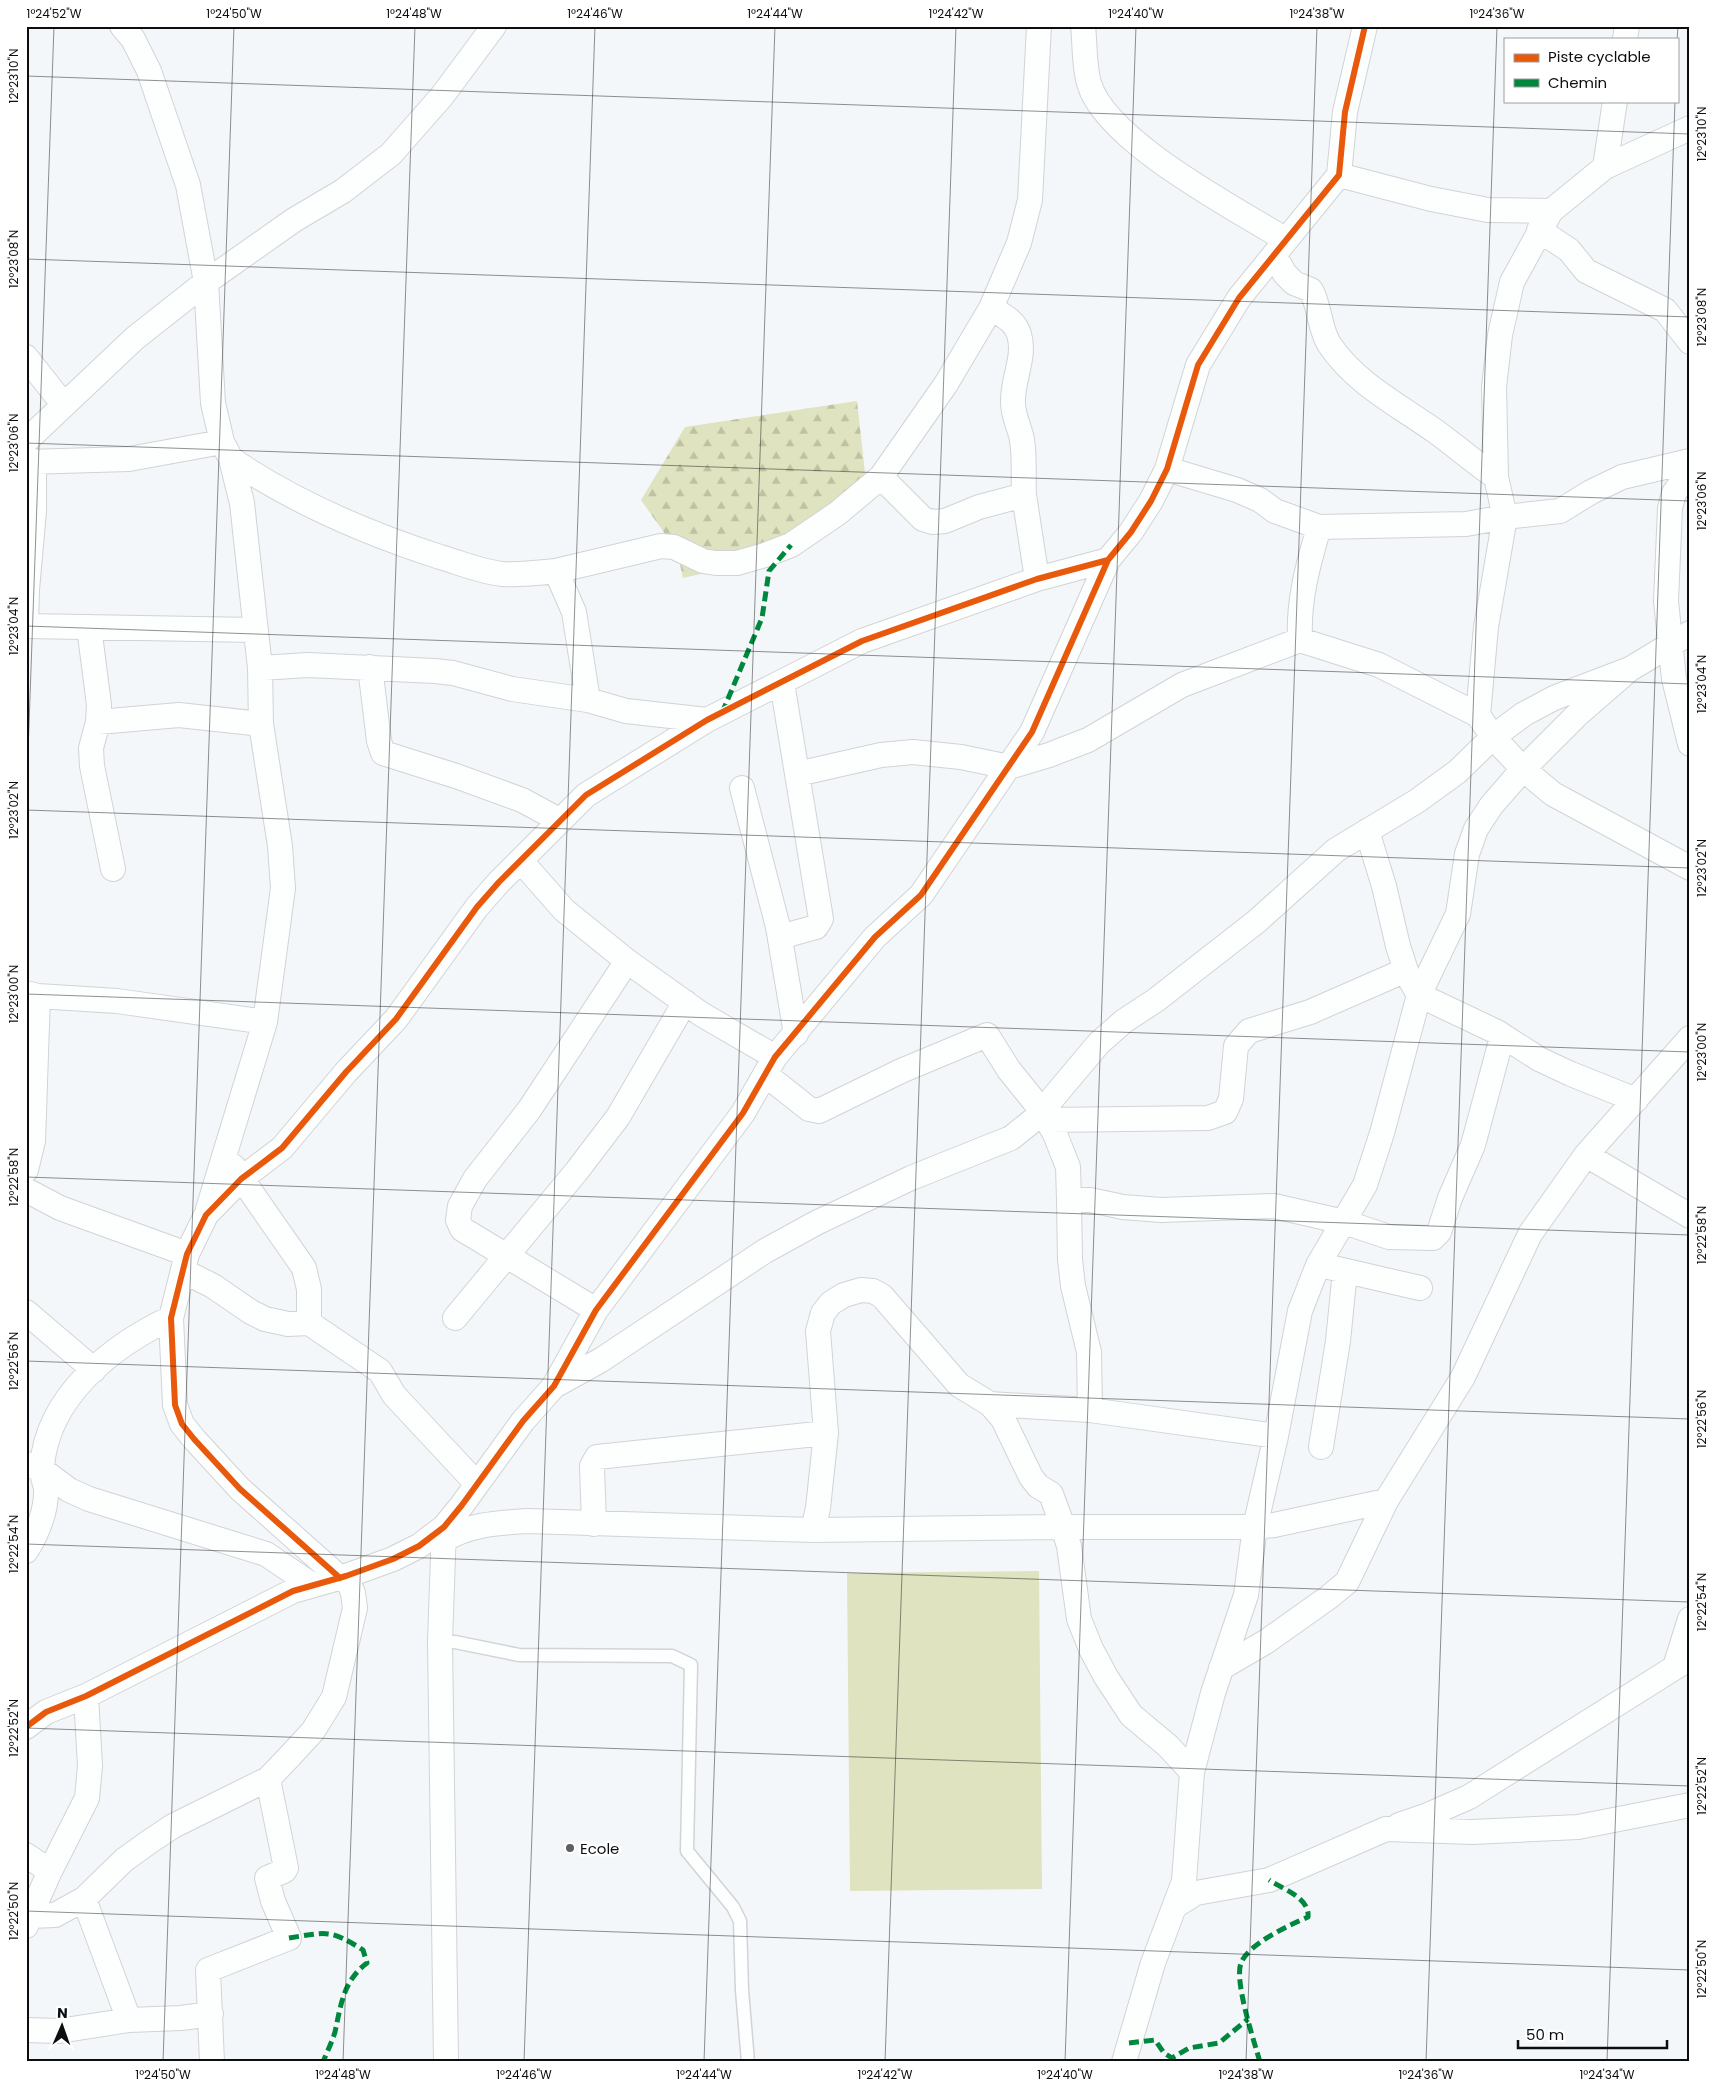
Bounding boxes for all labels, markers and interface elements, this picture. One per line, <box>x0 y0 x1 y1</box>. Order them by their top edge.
text: 1°24'52"W <box>27 5 82 22</box>
text: 1°24'50"W <box>206 5 262 22</box>
text: 1°24'48"W <box>386 5 442 22</box>
text: 1°24'46"W <box>567 5 623 22</box>
text: 1°24'44"W <box>747 5 803 22</box>
text: 1°24'42"W <box>929 5 984 22</box>
text: 1°24'40"W <box>1108 5 1164 22</box>
text: 1°24'38"W <box>1290 5 1345 22</box>
text: 1°24'36"W <box>1469 5 1525 22</box>
legend <box>1504 38 1678 102</box>
text: Piste cyclable <box>1548 46 1651 67</box>
text: 12°23'10"N <box>5 49 22 103</box>
text: Chemin <box>1548 72 1607 93</box>
text: 12°23'10"N <box>1693 107 1710 161</box>
text: 12°23'08"N <box>5 230 22 288</box>
text: 12°23'08"N <box>1693 288 1710 346</box>
text: 12°23'06"N <box>5 414 22 472</box>
text: 12°23'06"N <box>1693 472 1710 530</box>
text: 12°23'04"N <box>5 597 22 655</box>
text: 12°23'04"N <box>1693 655 1710 713</box>
text: 12°23'02"N <box>5 781 22 839</box>
text: 12°23'02"N <box>1693 839 1710 897</box>
text: 12°23'00"N <box>5 965 22 1023</box>
text: 12°23'00"N <box>1693 1023 1710 1081</box>
text: 12°22'58"N <box>5 1148 22 1206</box>
text: 12°22'58"N <box>1693 1206 1710 1264</box>
text: 12°22'56"N <box>5 1332 22 1390</box>
text: 12°22'56"N <box>1693 1390 1710 1448</box>
text: 12°22'54"N <box>5 1515 22 1573</box>
text: 12°22'54"N <box>1693 1573 1710 1631</box>
text: 12°22'52"N <box>5 1699 22 1757</box>
text: 12°22'52"N <box>1693 1757 1710 1815</box>
place label: Ecole <box>580 1838 619 1859</box>
marker: Ecole <box>564 1842 576 1854</box>
text: 12°22'50"N <box>5 1882 22 1940</box>
text: 12°22'50"N <box>1693 1940 1710 1998</box>
north arrow <box>38 2000 88 2050</box>
text: N <box>57 2003 68 2023</box>
scale bar <box>1518 2018 1667 2050</box>
text: 50 m <box>1526 2024 1564 2045</box>
text: 1°24'50"W <box>135 2066 191 2083</box>
text: 1°24'48"W <box>315 2066 371 2083</box>
text: 1°24'46"W <box>496 2066 552 2083</box>
text: 1°24'44"W <box>676 2066 732 2083</box>
text: 1°24'42"W <box>858 2066 913 2083</box>
text: 1°24'40"W <box>1037 2066 1093 2083</box>
text: 1°24'38"W <box>1219 2066 1274 2083</box>
text: 1°24'36"W <box>1398 2066 1454 2083</box>
text: 1°24'34"W <box>1580 2066 1635 2083</box>

